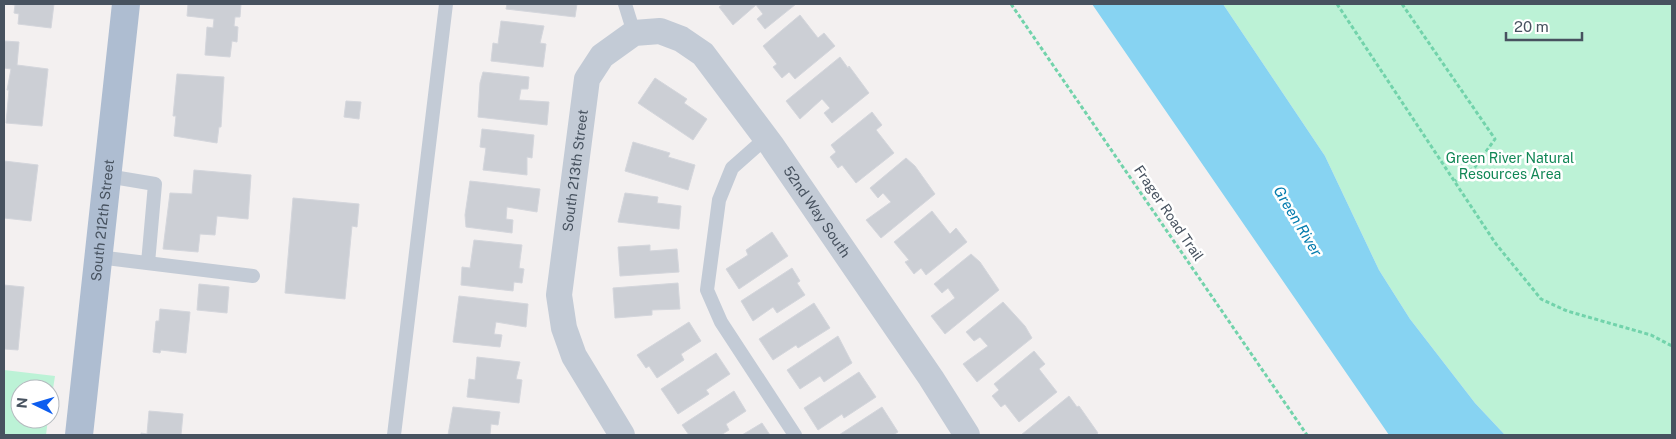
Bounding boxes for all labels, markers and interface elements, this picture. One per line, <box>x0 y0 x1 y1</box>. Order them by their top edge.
scale bar <box>1506 10 1582 42</box>
text: 20 m <box>1514 18 1549 35</box>
street label: South 213th Street <box>559 109 591 233</box>
park label: Green River Natural Resources Area <box>1446 150 1574 182</box>
street label: South 212th Street <box>88 158 117 282</box>
street label: Frager Road Trail <box>1131 162 1207 264</box>
street label: 52nd Way South <box>780 163 854 260</box>
water label: Green River <box>1270 183 1326 259</box>
north arrow <box>10 379 60 429</box>
text: N <box>14 397 30 409</box>

